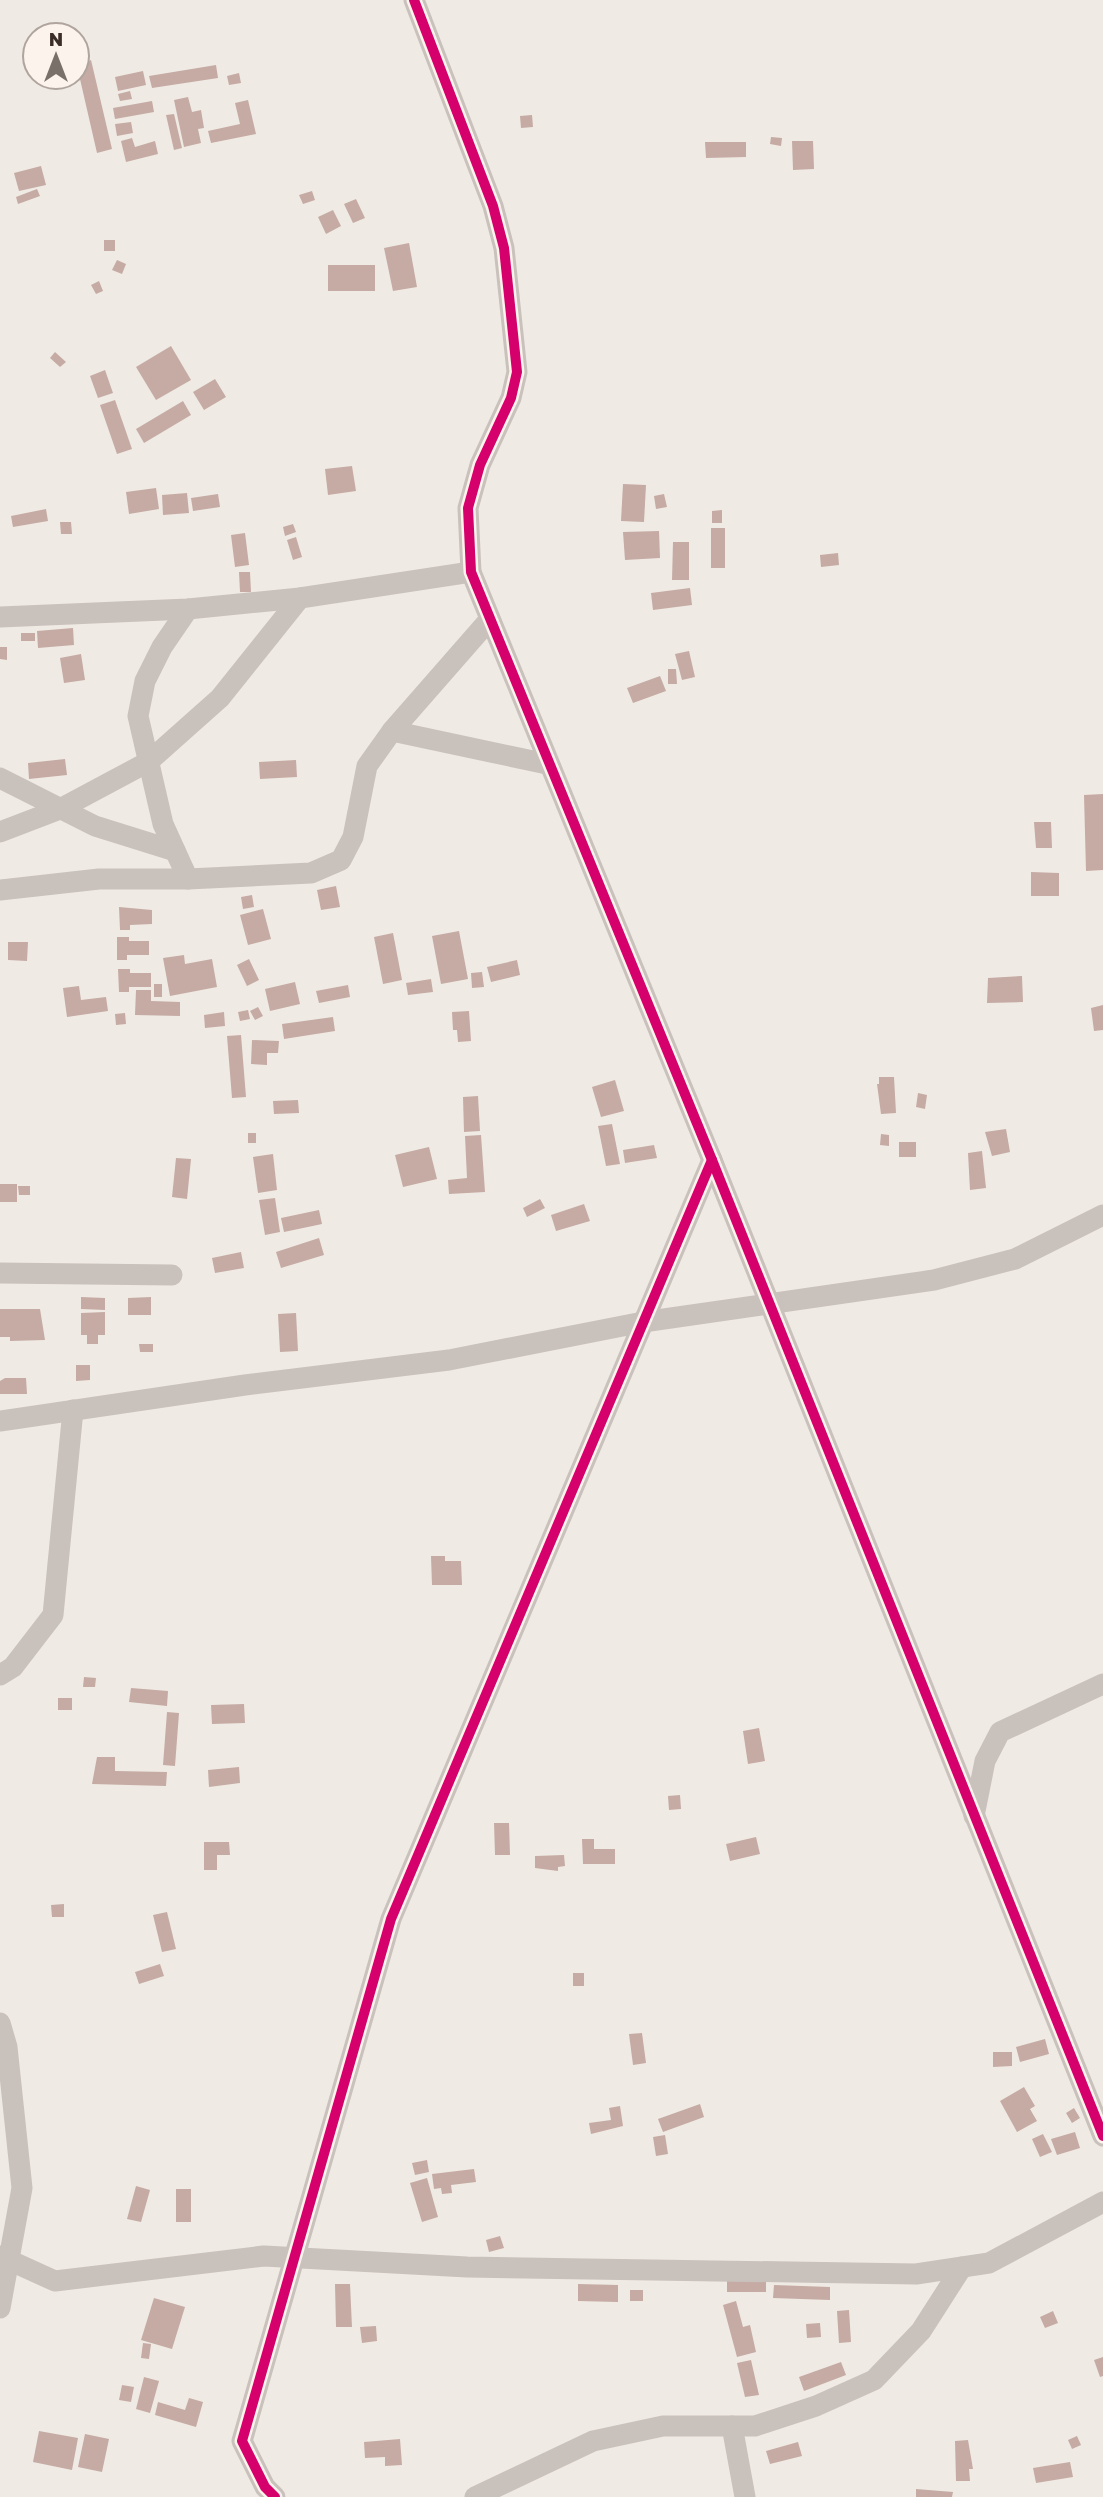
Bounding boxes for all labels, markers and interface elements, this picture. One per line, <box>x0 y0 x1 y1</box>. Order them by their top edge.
north arrow <box>21 21 91 91</box>
text: N <box>49 27 63 50</box>

